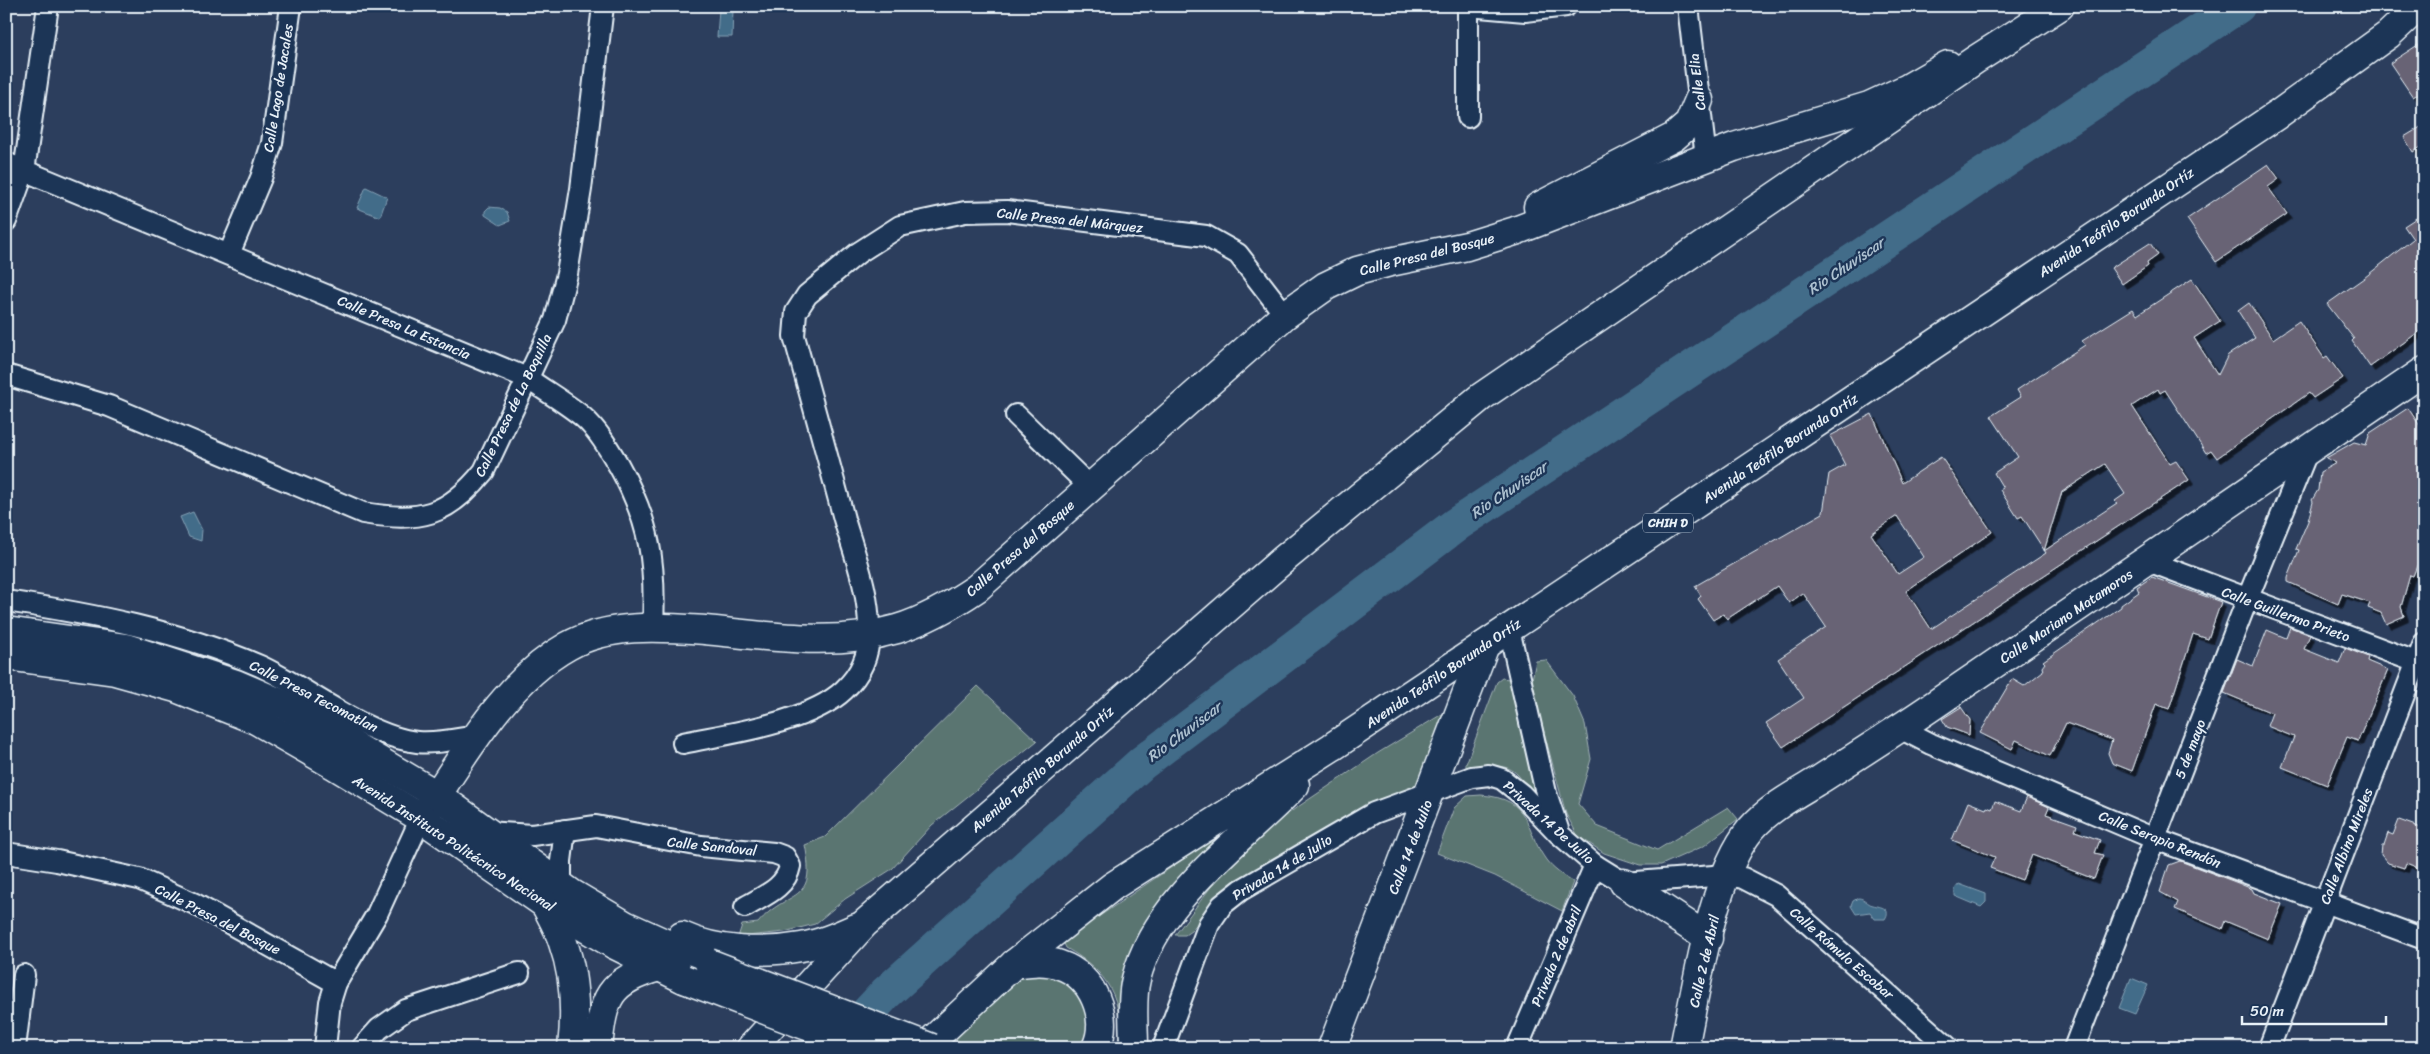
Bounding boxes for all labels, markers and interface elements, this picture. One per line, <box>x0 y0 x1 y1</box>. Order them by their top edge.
street label: Calle Lago de Jacales <box>256 22 301 154</box>
street label: Calle Elia <box>1682 52 1713 112</box>
street label: Avenida Teófilo Borunda Ortíz <box>2032 160 2200 285</box>
street label: Calle Presa del Márquez <box>996 200 1145 241</box>
street label: Calle Presa del Bosque <box>1357 226 1497 283</box>
water label: Rio Chuviscar <box>1802 229 1892 302</box>
street label: Calle Presa La Estancia <box>333 288 475 367</box>
street label: Calle Presa de La Boquilla <box>468 329 559 481</box>
street label: Avenida Teófilo Borunda Ortíz <box>1696 386 1864 511</box>
water label: Rio Chuviscar <box>1465 453 1555 526</box>
street label: Calle Presa del Bosque <box>960 494 1081 603</box>
road number: CHIH D <box>1643 514 1693 532</box>
street label: Calle Mariano Matamoros <box>1994 562 2139 671</box>
street label: Calle Guillermo Prieto <box>2218 580 2354 649</box>
street label: Avenida Teófilo Borunda Ortíz <box>1359 611 1527 736</box>
street label: Calle Presa Tecomatlan <box>245 653 383 740</box>
water label: Rio Chuviscar <box>1141 693 1229 769</box>
street label: Avenida Teófilo Borunda Ortíz <box>964 699 1120 840</box>
street label: 5 de mayo <box>2168 716 2213 783</box>
street label: Avenida Instituto Politécnico Nacional <box>346 768 561 919</box>
street label: Privada 14 De Julio <box>1497 774 1600 871</box>
street label: Calle Albino Mireles <box>2313 784 2380 908</box>
street label: Calle 14 de Julio <box>1381 796 1440 898</box>
street label: Calle Serapio Rendón <box>2095 804 2225 876</box>
street label: Privada 14 de julio <box>1227 828 1337 907</box>
street label: Calle Sandoval <box>666 829 759 864</box>
street label: Calle Presa del Bosque <box>150 877 285 962</box>
street label: Privada 2 de abril <box>1524 901 1589 1011</box>
street label: Calle Rómulo Escobar <box>1784 901 1901 1007</box>
street label: Calle 2 de Abril <box>1682 911 1728 1010</box>
scale bar <box>2242 994 2386 1026</box>
text: 50 m <box>2250 998 2285 1024</box>

